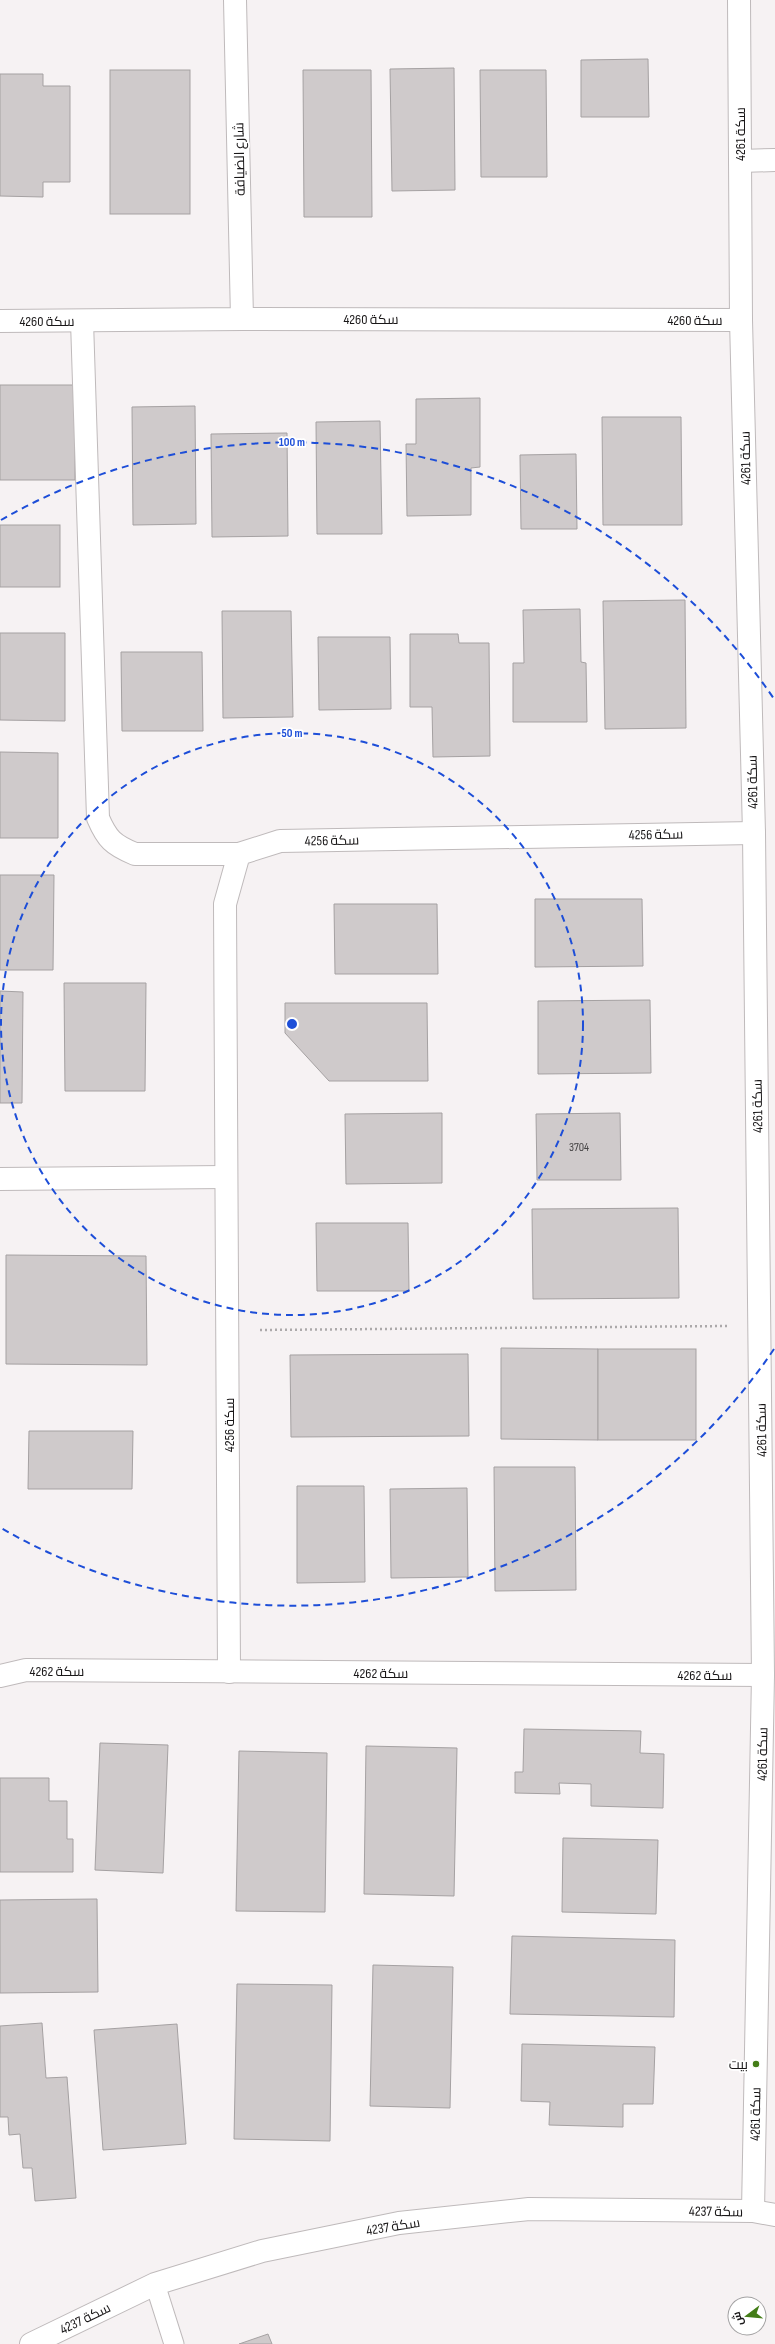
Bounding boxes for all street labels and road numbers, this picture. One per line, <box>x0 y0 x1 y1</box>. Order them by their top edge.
street label: سكة 4261 <box>732 107 749 161</box>
street label: شارع الضيافة <box>230 122 249 196</box>
street label: سكة 4260 <box>343 311 399 328</box>
street label: سكة 4260 <box>667 312 723 329</box>
street label: سكة 4260 <box>19 313 75 330</box>
street label: سكة 4261 <box>737 431 754 485</box>
street label: سكة 4261 <box>744 755 761 809</box>
street label: سكة 4256 <box>629 826 683 843</box>
street label: سكة 4256 <box>305 832 359 849</box>
street label: سكة 4261 <box>749 1079 766 1133</box>
street label: سكة 4256 <box>221 1398 238 1452</box>
street label: سكة 4261 <box>753 1403 770 1457</box>
street label: سكة 4262 <box>30 1663 84 1680</box>
street label: سكة 4262 <box>354 1665 408 1682</box>
street label: سكة 4262 <box>678 1667 732 1684</box>
street label: سكة 4261 <box>754 1727 771 1781</box>
street label: سكة 4261 <box>747 2087 764 2141</box>
street label: سكة 4237 <box>689 2203 743 2220</box>
street label: سكة 4237 <box>365 2214 421 2239</box>
street label: سكة 4237 <box>57 2299 113 2338</box>

